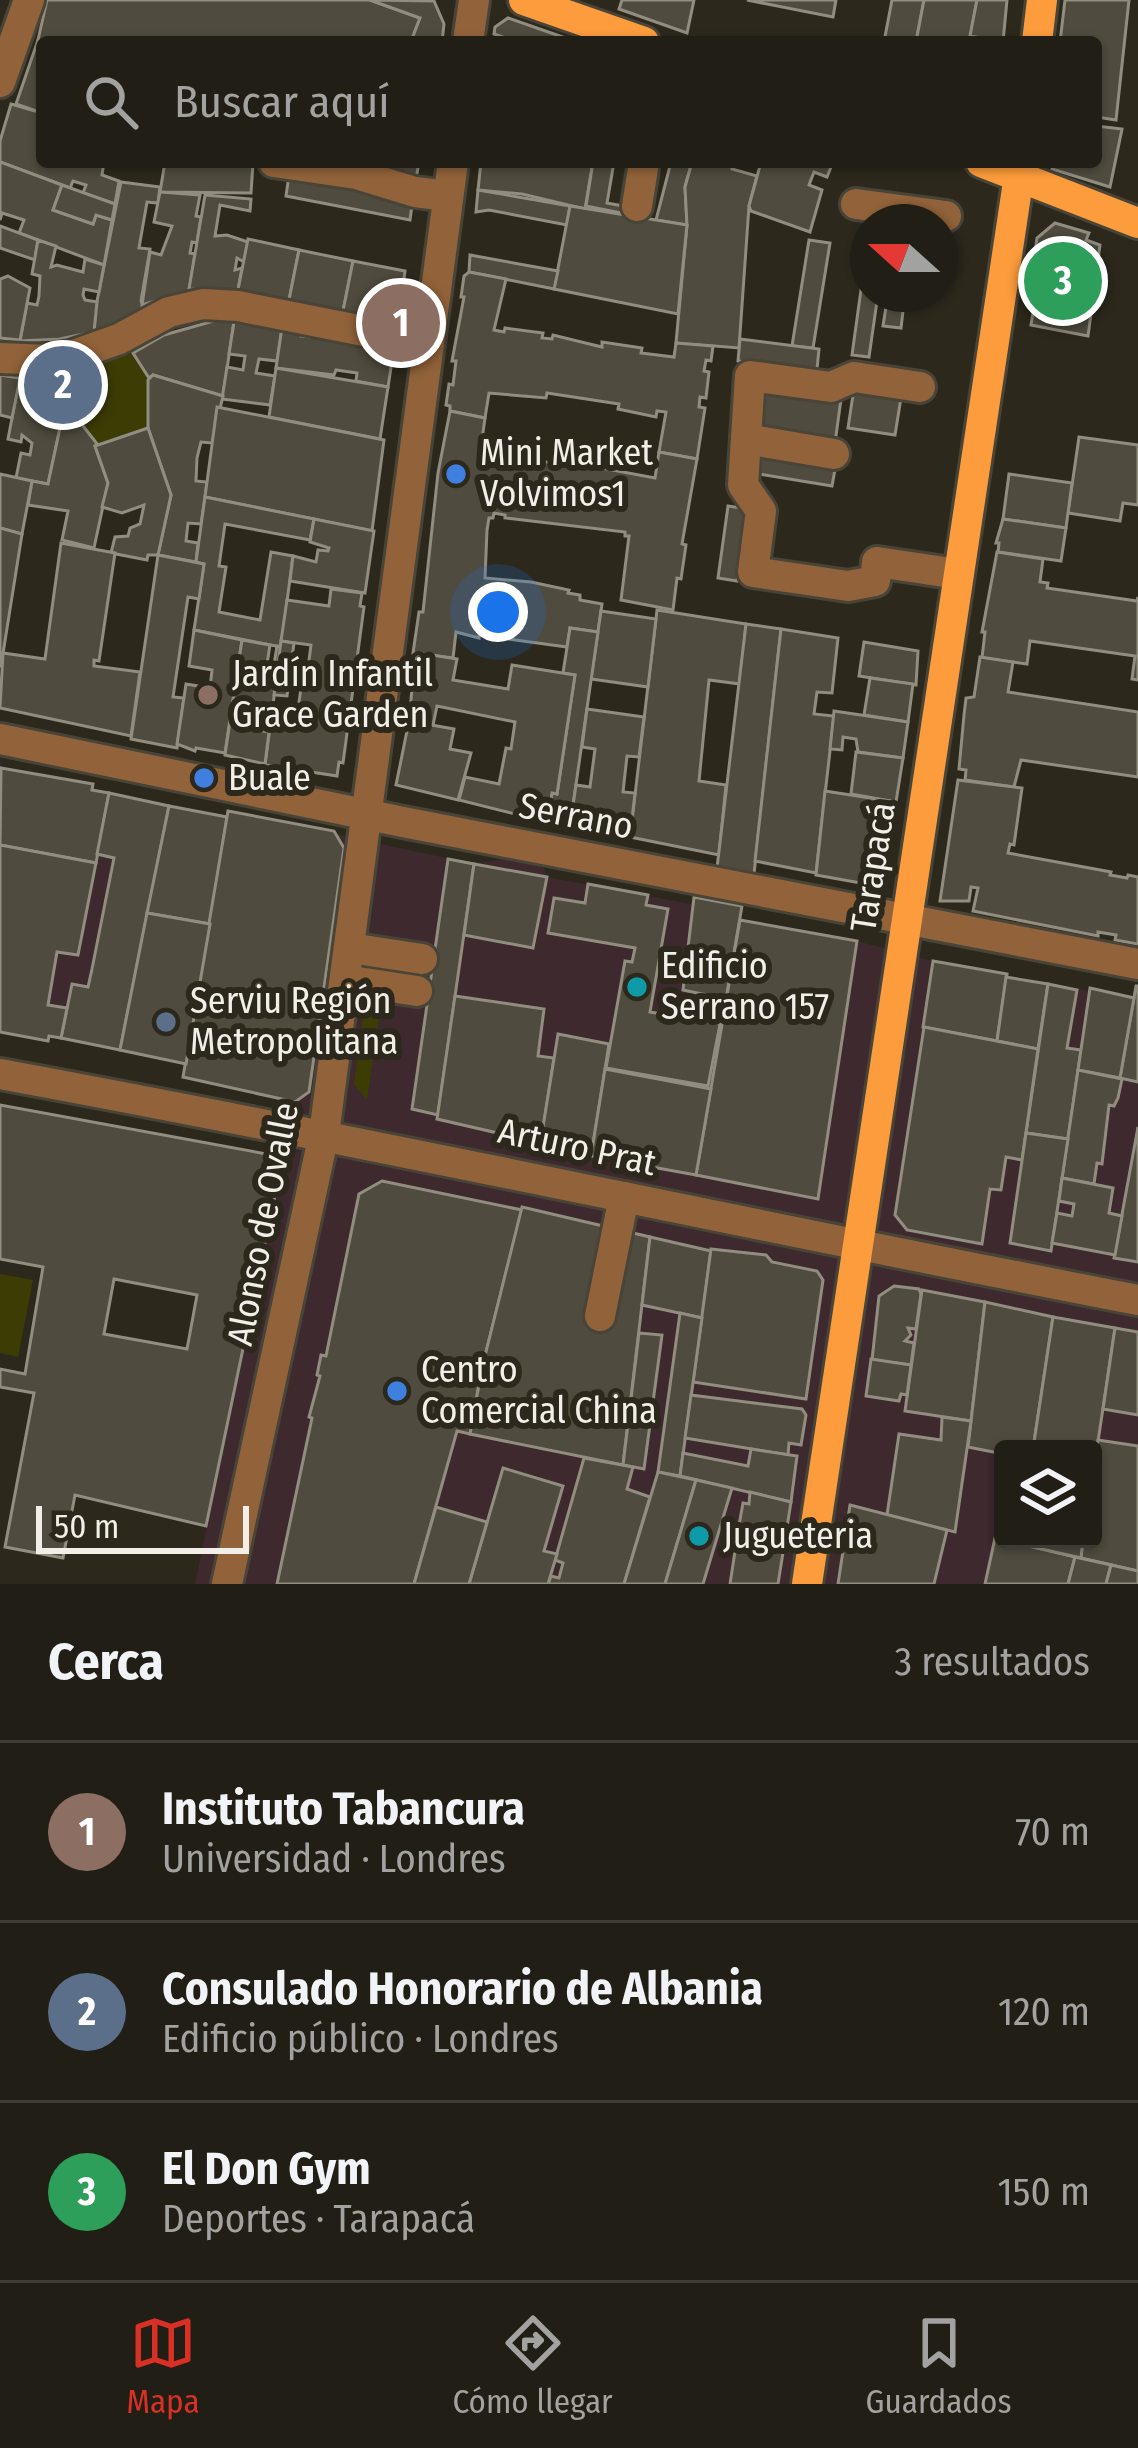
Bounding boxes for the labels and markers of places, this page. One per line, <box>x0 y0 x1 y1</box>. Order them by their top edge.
pin: 3 <box>1024 236 1102 326</box>
pin: 1 <box>362 278 440 368</box>
pin: 2 <box>24 340 102 430</box>
place label: Mini Market Volvimos1 <box>480 431 653 516</box>
marker: Mini Market Volvimos1 <box>443 461 469 487</box>
place label: Jardín Infantil Grace Garden <box>232 652 433 737</box>
marker: Jardín Infantil Grace Garden <box>195 682 221 708</box>
place label: Buale <box>228 756 311 800</box>
marker: Buale <box>191 765 217 791</box>
place label: Edificio Serrano 157 <box>661 944 829 1029</box>
marker: Edificio Serrano 157 <box>624 974 650 1000</box>
place label: Serviu Región Metropolitana <box>190 979 398 1064</box>
marker: Serviu Región Metropolitana <box>153 1009 179 1035</box>
place label: Centro Comercial China <box>421 1348 657 1433</box>
marker: Centro Comercial China <box>384 1378 410 1404</box>
place label: Jugueteria <box>723 1514 873 1558</box>
marker: Jugueteria <box>686 1523 712 1549</box>

